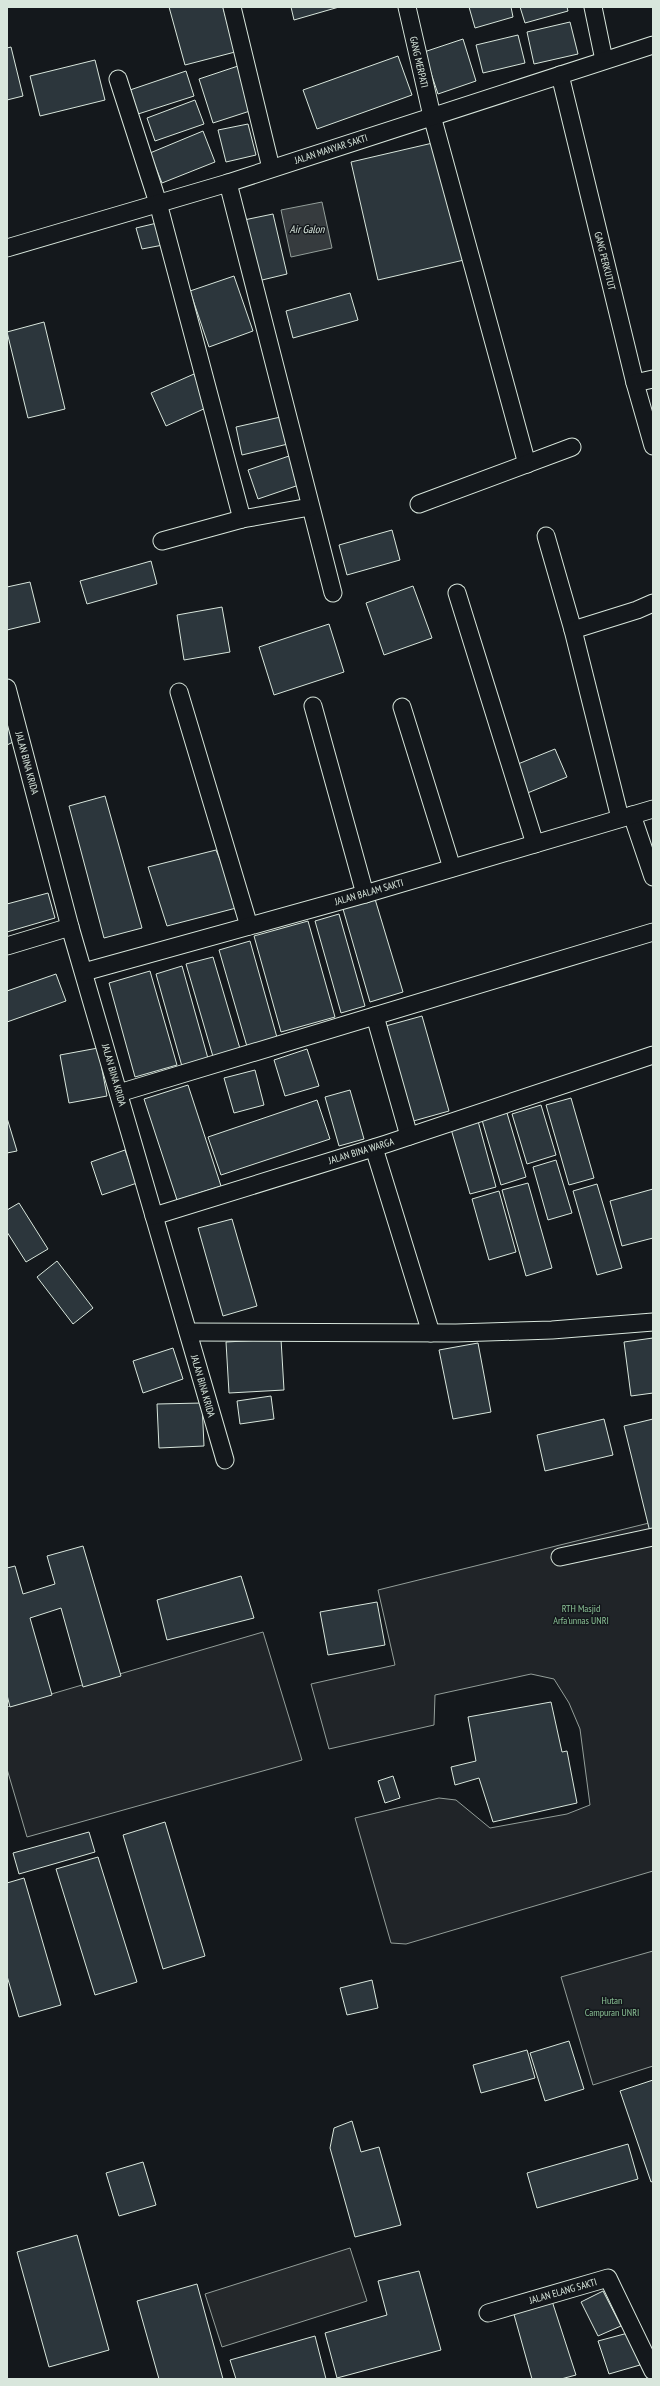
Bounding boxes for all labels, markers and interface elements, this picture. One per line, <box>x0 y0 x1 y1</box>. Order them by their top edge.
street label: GANG MERPATI <box>407 35 431 89</box>
street label: JALAN MANYAR SAKTI <box>292 131 369 167</box>
water label: Air Galon <box>290 222 326 236</box>
street label: GANG PERKUTUT <box>591 230 619 292</box>
street label: JALAN BINA KRIDA <box>12 729 42 796</box>
street label: JALAN BALAM SAKTI <box>332 876 405 908</box>
street label: JALAN BINA KRIDA <box>99 1041 129 1108</box>
street label: JALAN BINA WARGA <box>326 1135 396 1167</box>
street label: JALAN BINA KRIDA <box>188 1352 218 1419</box>
park label: RTH Masjid Arfa'unnas UNRI <box>553 1602 609 1627</box>
park label: Hutan Campuran UNRI <box>585 1994 639 2019</box>
street label: JALAN ELANG SAKTI <box>527 2275 598 2307</box>

